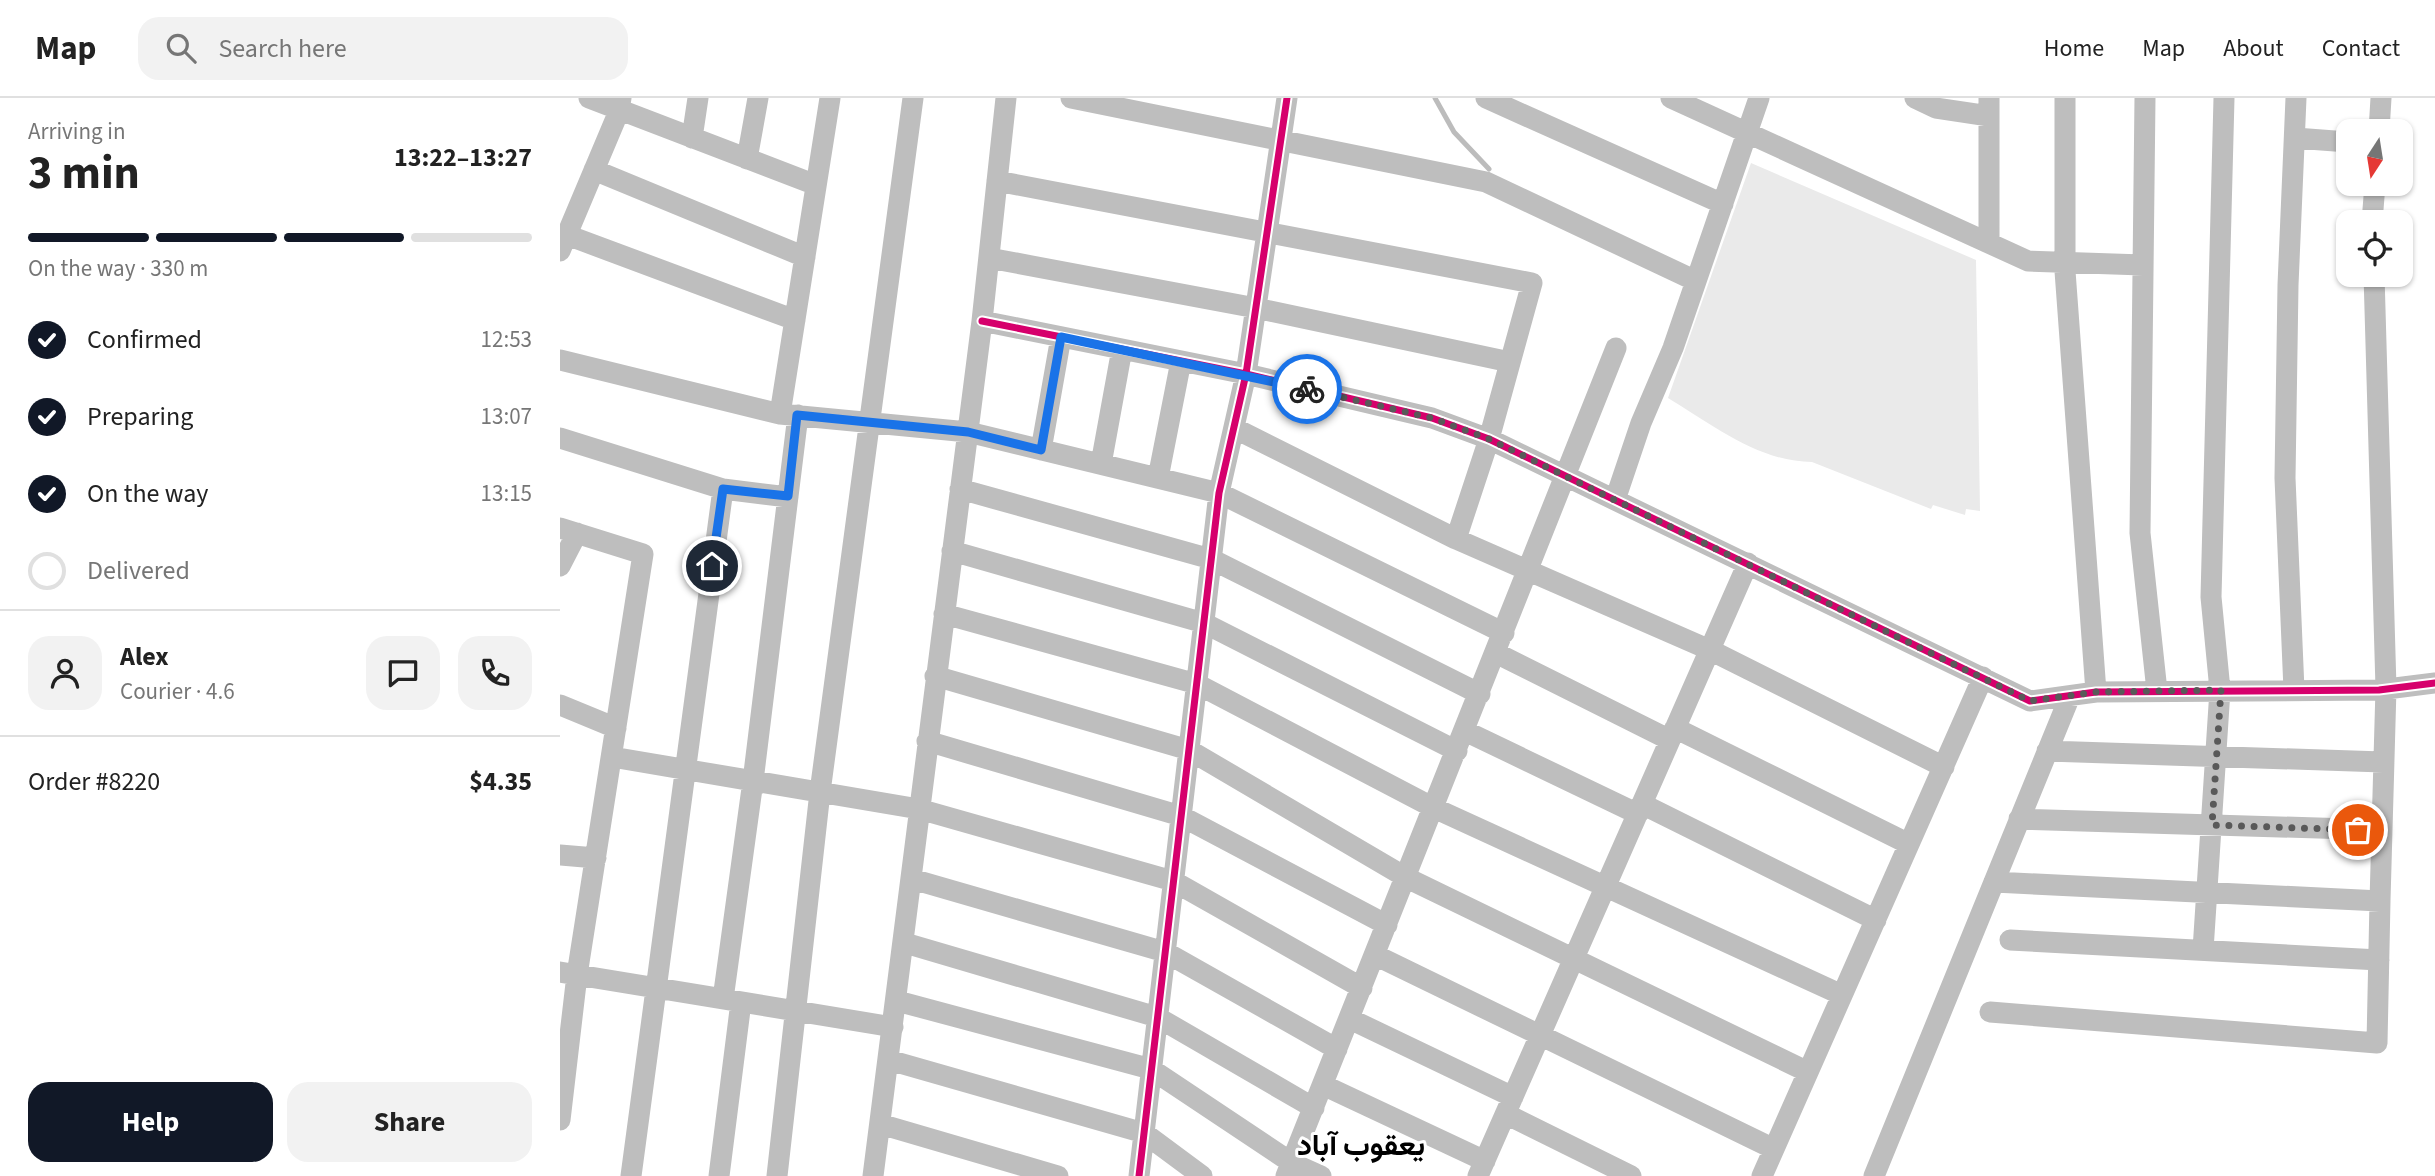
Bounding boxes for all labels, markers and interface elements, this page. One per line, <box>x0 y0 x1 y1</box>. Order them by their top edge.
search box <box>138 17 628 80</box>
text: Map <box>35 25 96 72</box>
icon: search <box>162 29 200 67</box>
text: Search here <box>218 30 347 67</box>
text: Home <box>2044 31 2104 66</box>
text: Map <box>2142 31 2185 66</box>
text: About <box>2223 31 2284 66</box>
text: Contact <box>2322 31 2400 66</box>
text: Arriving in <box>28 115 126 148</box>
north arrow <box>2336 119 2413 196</box>
map controls <box>2336 119 2413 287</box>
text: 13:22–13:27 <box>394 139 532 176</box>
text: 3 min <box>28 141 140 206</box>
button: locate <box>2336 210 2413 287</box>
text: On the way · 330 m <box>28 252 208 285</box>
icon: check <box>28 321 66 359</box>
text: Confirmed <box>87 321 202 358</box>
text: 12:53 <box>481 323 532 356</box>
courier <box>1272 354 1342 424</box>
icon: bike <box>1288 370 1326 408</box>
icon: check <box>28 398 66 436</box>
text: Preparing <box>87 398 193 435</box>
text: 13:07 <box>481 400 532 433</box>
icon: check <box>28 475 66 513</box>
text: On the way <box>87 475 208 512</box>
text: 13:15 <box>481 477 532 510</box>
pin <box>682 536 742 596</box>
icon: home <box>693 547 731 585</box>
text: Delivered <box>87 552 190 589</box>
button: person <box>28 636 102 710</box>
button: chat <box>366 636 440 710</box>
button: phone <box>458 636 532 710</box>
text: Alex <box>120 638 169 675</box>
text: Courier · 4.6 <box>120 675 235 708</box>
text: Order #8220 <box>28 763 160 800</box>
text: $4.35 <box>469 763 532 800</box>
pin <box>2328 800 2388 860</box>
icon: bag <box>2339 811 2377 849</box>
button: Help <box>28 1082 273 1162</box>
button: Share <box>287 1082 532 1162</box>
district label: یعقوب آباد <box>1297 1124 1425 1167</box>

